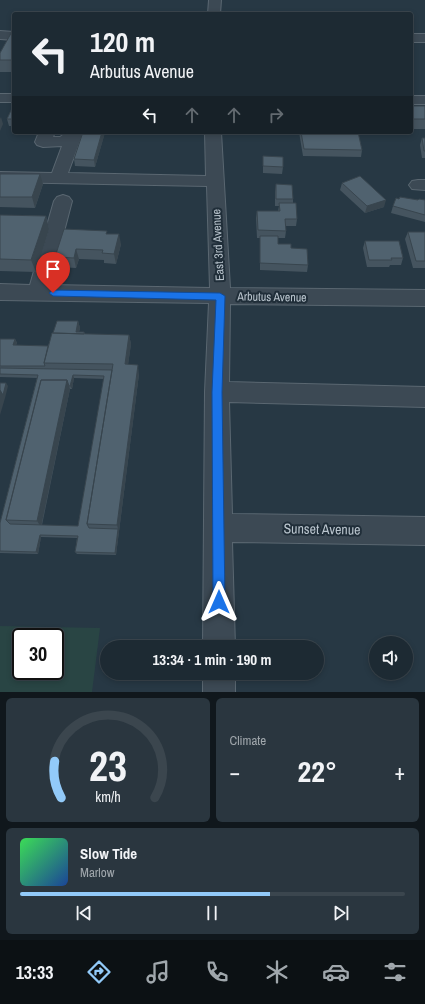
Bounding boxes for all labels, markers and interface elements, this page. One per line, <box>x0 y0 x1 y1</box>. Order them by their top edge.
text: 120 m <box>90 23 155 61</box>
icon: left <box>24 28 76 80</box>
text: Arbutus Avenue <box>90 59 194 84</box>
icon: left <box>139 104 161 126</box>
icon: ahead <box>181 104 203 126</box>
icon: ahead <box>223 104 245 126</box>
icon: right <box>265 104 287 126</box>
street label: East 3rd Avenue <box>208 209 228 281</box>
pin <box>36 252 70 293</box>
icon: arrive <box>42 258 64 280</box>
street label: Arbutus Avenue <box>236 288 307 306</box>
street label: Sunset Avenue <box>283 519 361 539</box>
position arrow <box>198 581 240 623</box>
speed limit sign: 30 <box>12 628 64 680</box>
map controls <box>369 636 413 680</box>
button: sound <box>369 636 413 680</box>
text: 13:34 · 1 min · 190 m <box>153 649 271 670</box>
text: Climate <box>230 732 266 749</box>
text: 23 <box>89 738 127 794</box>
text: 22° <box>298 751 337 791</box>
text: − <box>230 757 240 787</box>
text: + <box>394 757 405 787</box>
text: km/h <box>95 787 120 806</box>
text: Slow Tide <box>80 843 137 864</box>
text: Marlow <box>80 864 114 881</box>
icon: previous <box>73 902 95 924</box>
icon: pause <box>201 902 223 924</box>
icon: next <box>330 902 352 924</box>
icon: directions <box>85 958 113 986</box>
icon: music <box>144 958 172 986</box>
icon: phone <box>203 958 231 986</box>
icon: climate <box>263 958 291 986</box>
icon: car <box>322 958 350 986</box>
icon: filters <box>381 958 409 986</box>
text: 13:33 <box>16 960 53 985</box>

